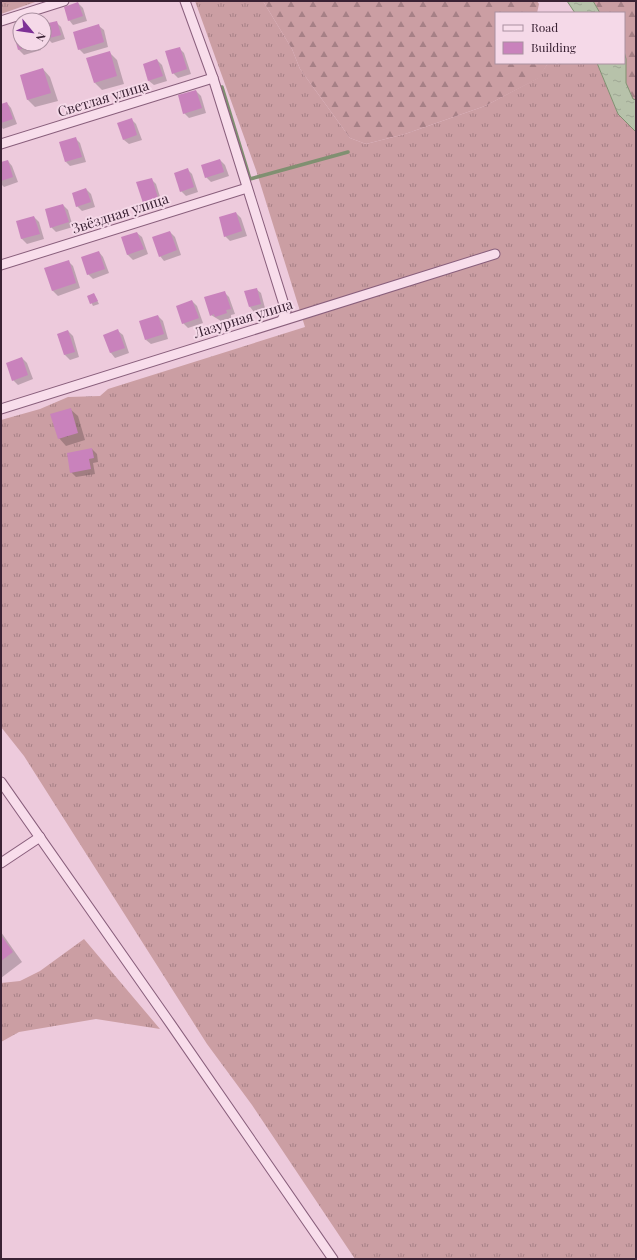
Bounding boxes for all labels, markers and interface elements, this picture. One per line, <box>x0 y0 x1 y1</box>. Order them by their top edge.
north arrow <box>12 12 52 52</box>
legend <box>495 12 625 64</box>
text: Road <box>531 19 558 35</box>
text: N <box>33 30 50 44</box>
text: Building <box>531 39 577 55</box>
street label: Светлая улица <box>55 75 151 121</box>
street label: Звёздная улица <box>69 188 171 238</box>
street label: Лазурная улица <box>190 294 295 342</box>

